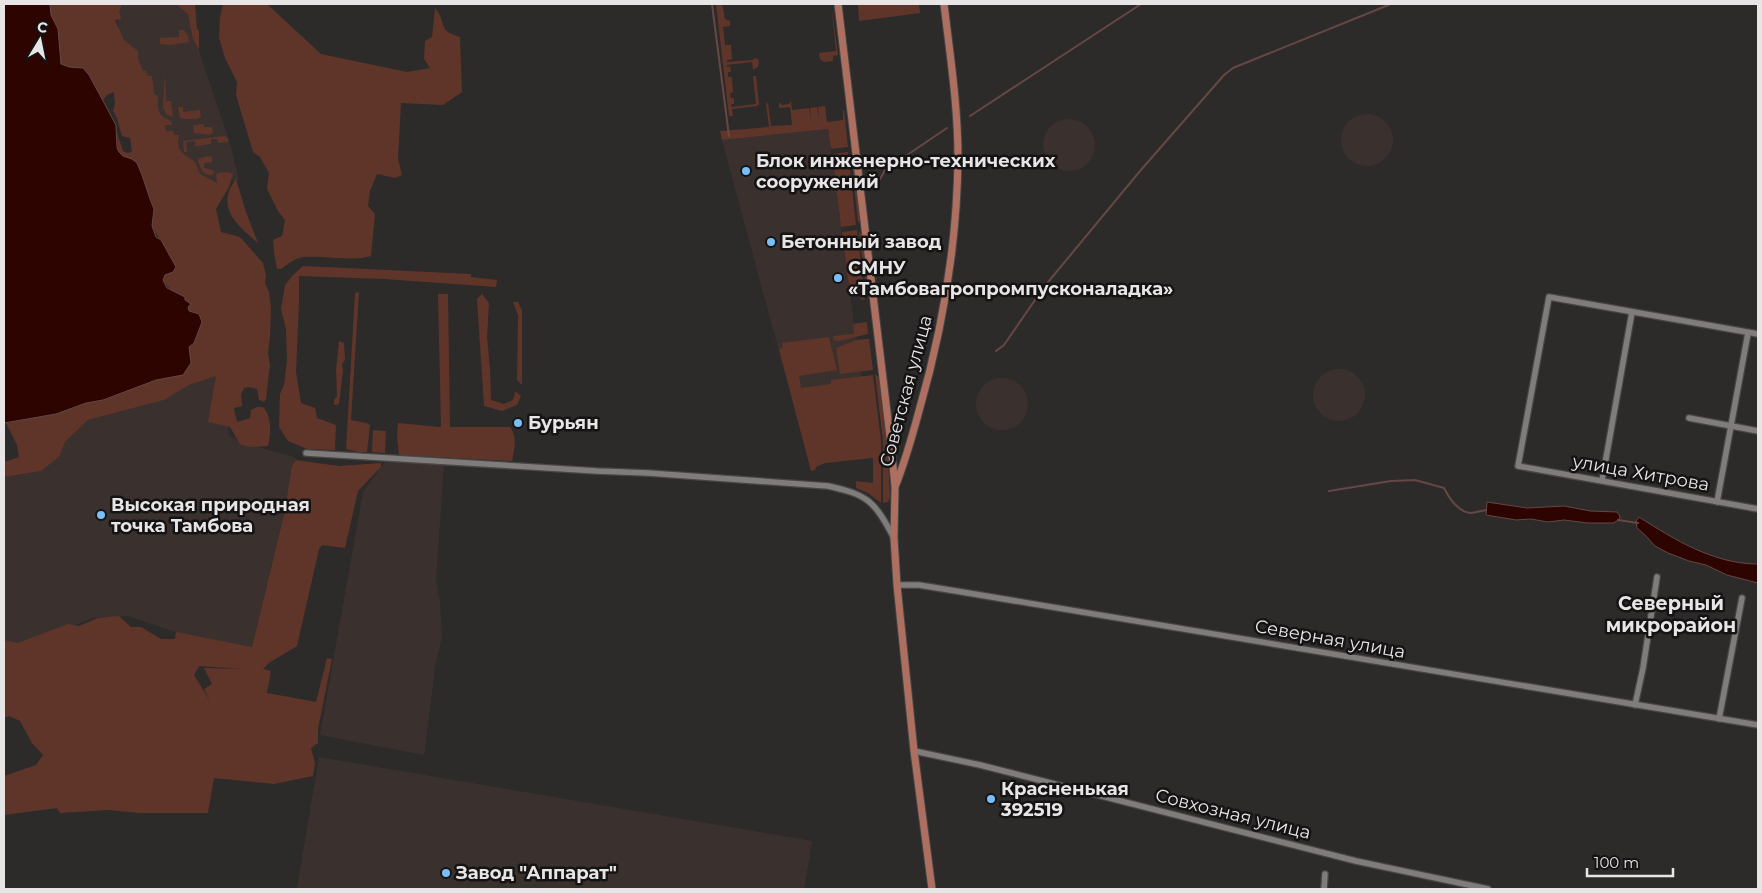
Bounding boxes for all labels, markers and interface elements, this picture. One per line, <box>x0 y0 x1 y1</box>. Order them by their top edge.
north arrow <box>15 15 65 65</box>
text: С <box>36 17 49 37</box>
place label: Блок инженерно-технических сооружений <box>756 150 1056 193</box>
marker: Блок инженерно-технических сооружений <box>740 165 752 177</box>
place label: Бетонный завод <box>781 231 942 253</box>
marker: Бетонный завод <box>765 236 777 248</box>
place label: СМНУ «Тамбовагропромпусконаладка» <box>848 257 1173 300</box>
marker: СМНУ «Тамбовагропромпусконаладка» <box>832 272 844 284</box>
street label: Советская улица <box>875 313 937 469</box>
place label: Бурьян <box>528 412 599 434</box>
marker: Бурьян <box>512 417 524 429</box>
street label: улица Хитрова <box>1570 450 1711 496</box>
place label: Высокая природная точка Тамбова <box>111 494 310 537</box>
marker: Высокая природная точка Тамбова <box>95 509 107 521</box>
district label: Северный микрорайон <box>1606 592 1736 637</box>
street label: Северная улица <box>1253 615 1407 663</box>
place label: Красненькая 392519 <box>1000 778 1129 821</box>
street label: Совхозная улица <box>1153 784 1313 844</box>
marker: Красненькая 392519 <box>985 793 997 805</box>
scale bar <box>1587 846 1673 878</box>
text: 100 m <box>1594 853 1639 872</box>
place label: Завод "Аппарат" <box>455 862 617 884</box>
marker: Завод "Аппарат" <box>440 867 452 879</box>

